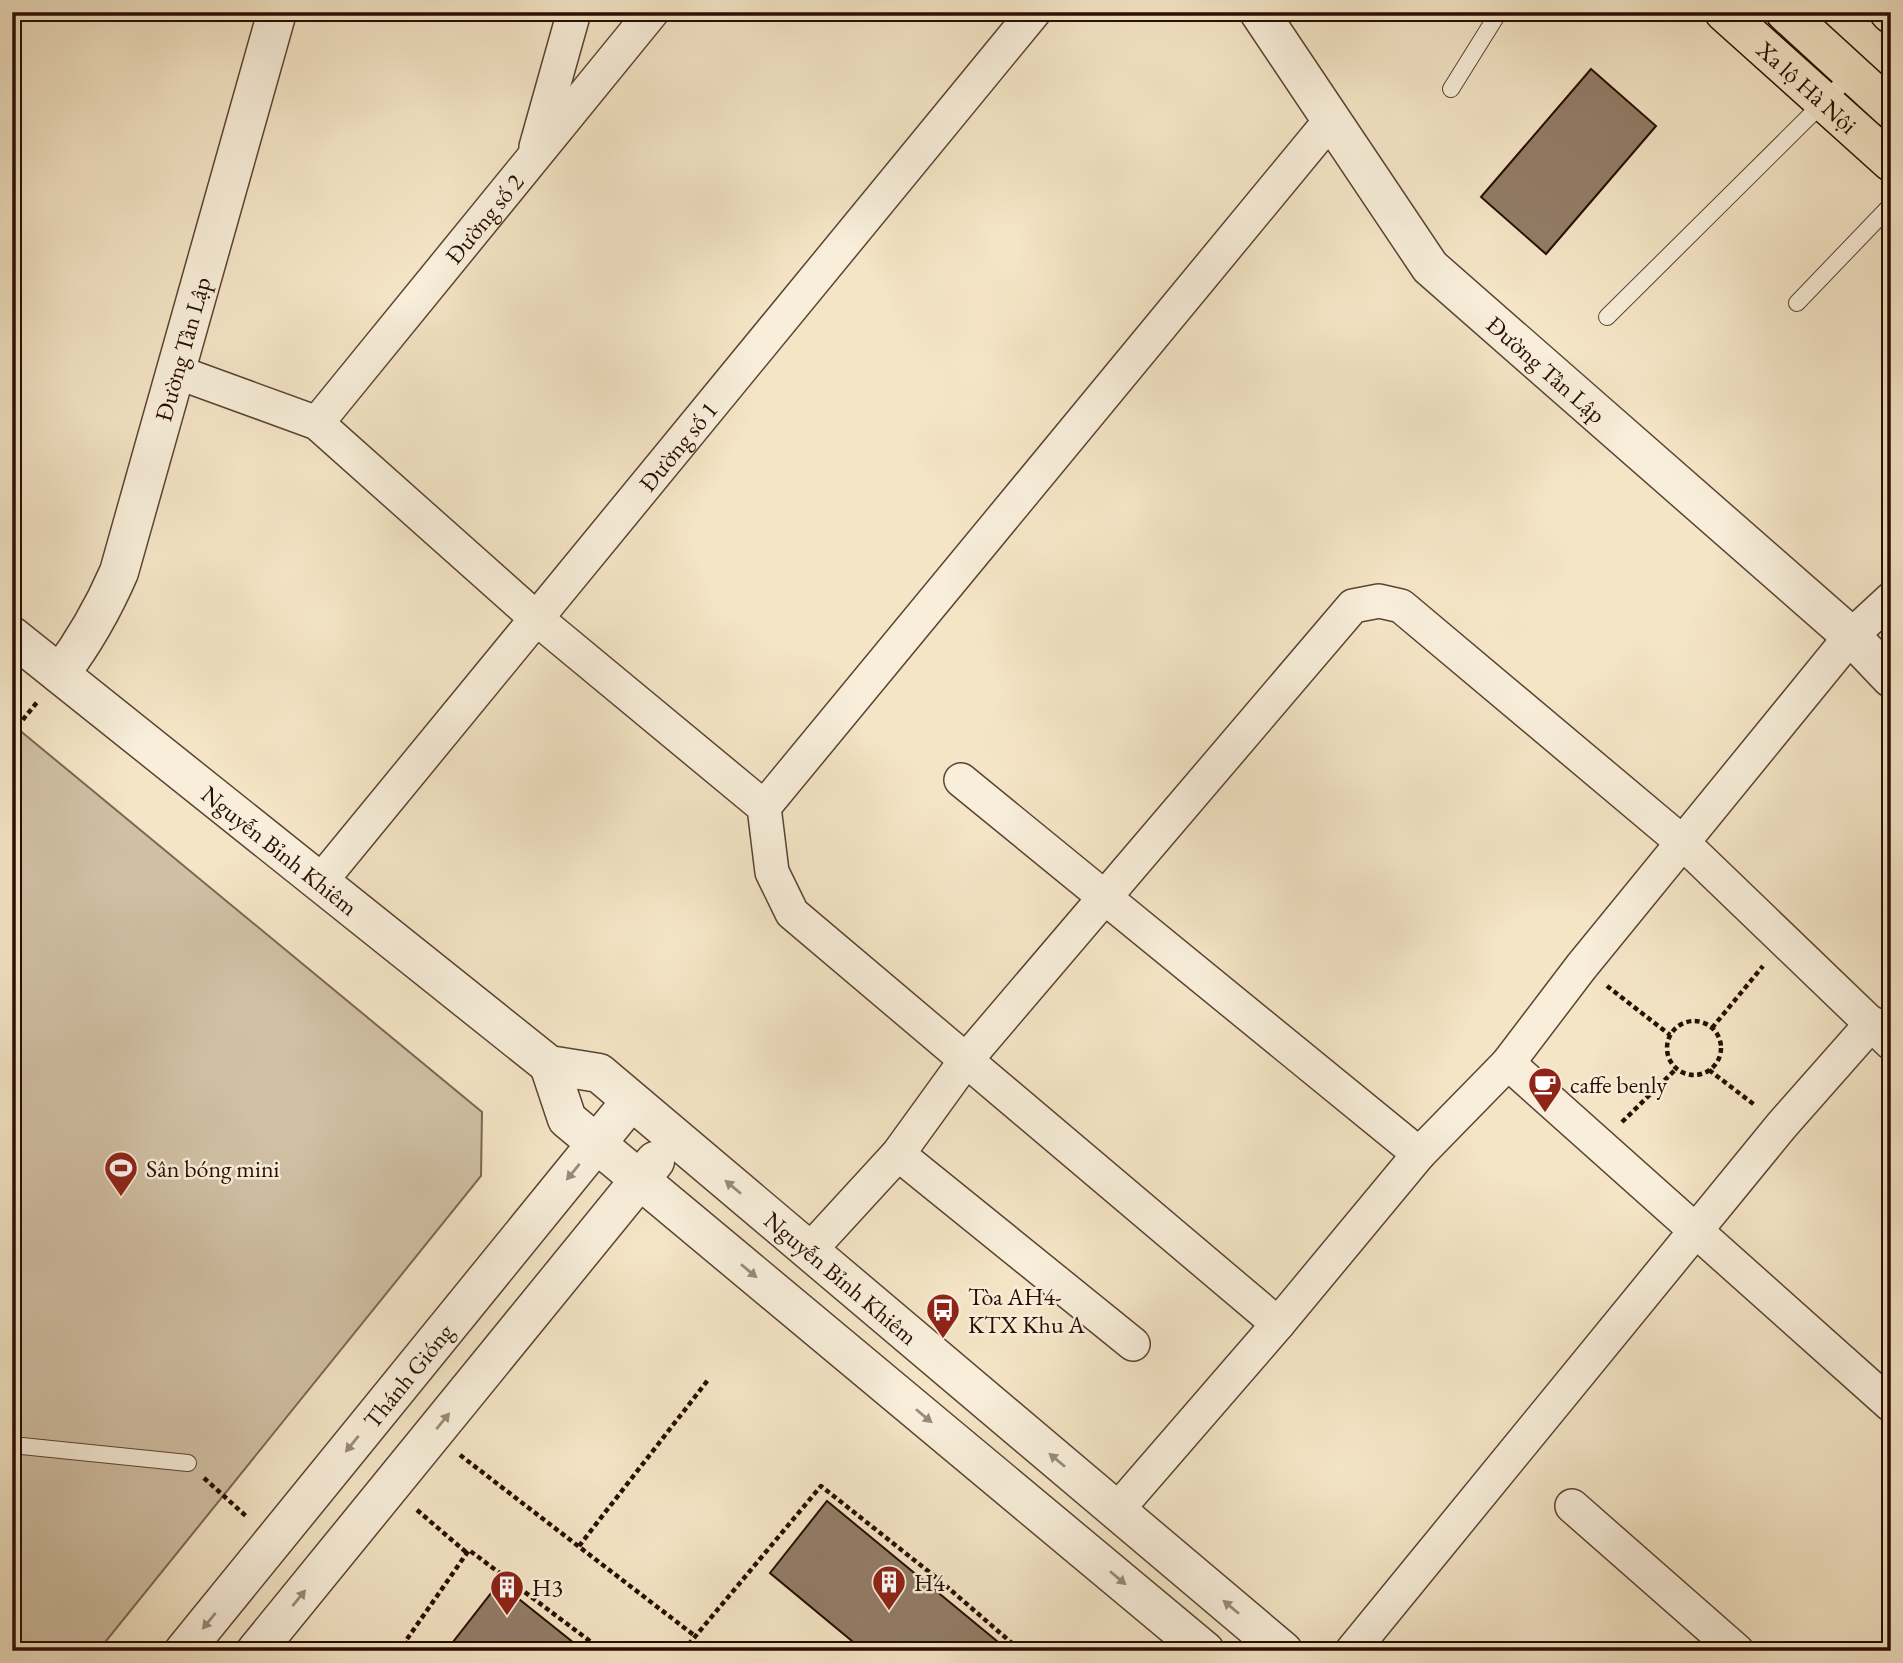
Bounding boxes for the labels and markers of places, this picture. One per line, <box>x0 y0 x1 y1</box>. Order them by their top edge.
cafe icon: caffe benly <box>1526 1065 1564 1114</box>
place label: caffe benly <box>1570 1069 1667 1100</box>
sports icon: Sân bóng mini <box>102 1149 140 1198</box>
place label: Sân bóng mini <box>146 1153 280 1184</box>
place label: Tòa AH4- KTX Khu A <box>968 1281 1085 1340</box>
bus stop icon: Tòa AH4- KTX Khu A <box>924 1291 962 1340</box>
building icon: H4 <box>870 1563 908 1612</box>
place label: H4 <box>914 1567 945 1598</box>
building icon: H3 <box>488 1568 526 1617</box>
place label: H3 <box>532 1572 563 1603</box>

